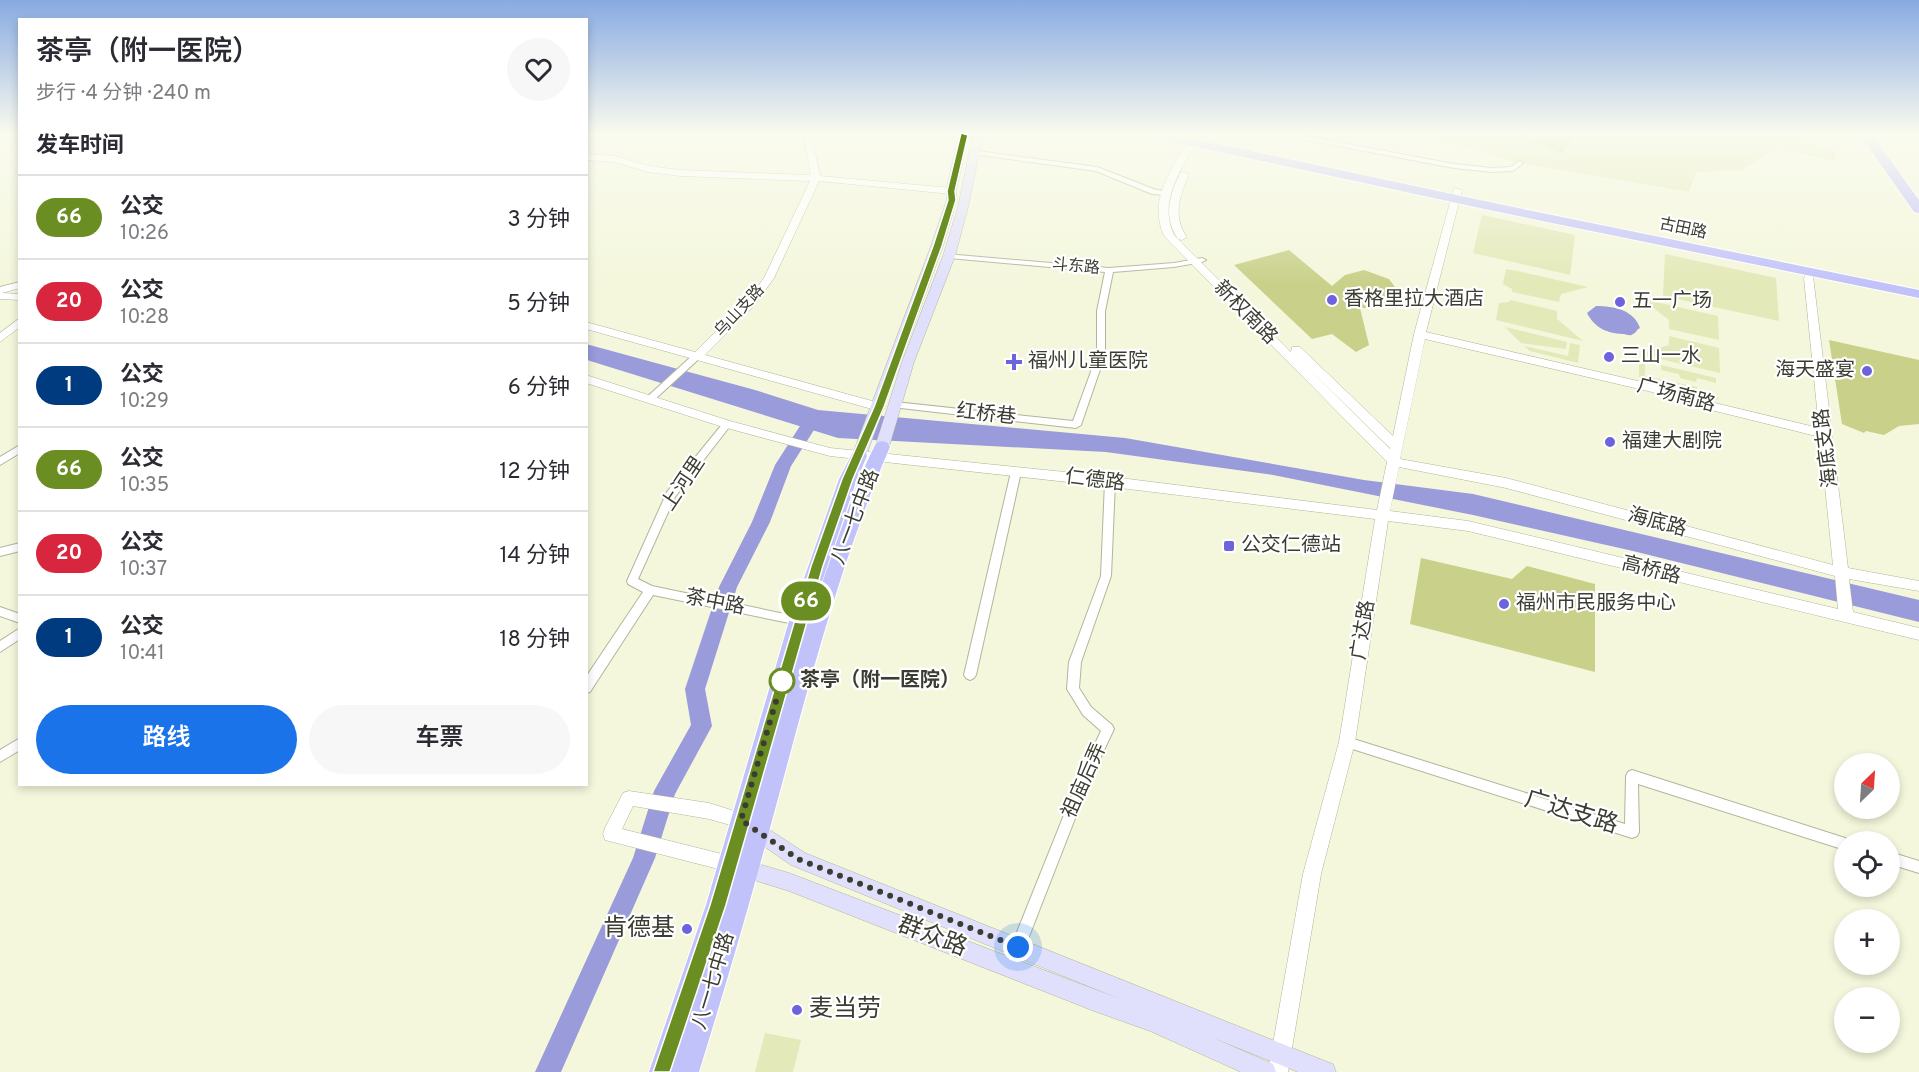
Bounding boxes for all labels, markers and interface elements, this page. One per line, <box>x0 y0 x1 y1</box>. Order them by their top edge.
text: 茶亭（附一医院） <box>36 35 260 71</box>
button: heart <box>507 38 570 101</box>
text: 步行 · 4 分钟 · 240 m <box>36 81 211 107</box>
text: 发车时间 <box>36 133 124 160</box>
text: 公交 <box>120 194 164 221</box>
text: 66 <box>56 204 82 231</box>
text: 3 分钟 <box>508 207 570 234</box>
street label: 古田路 <box>1657 214 1709 244</box>
text: 10:26 <box>120 221 169 247</box>
street label: 斗东路 <box>1051 255 1101 279</box>
street label: 新权南路 <box>1208 276 1282 350</box>
text: 公交 <box>120 278 164 305</box>
street label: 乌山支路 <box>711 281 769 341</box>
place label: 香格里拉大酒店 <box>1344 287 1484 313</box>
text: 20 <box>56 288 82 315</box>
place label: 五一广场 <box>1632 289 1712 315</box>
text: 5 分钟 <box>507 291 570 318</box>
marker: 香格里拉大酒店 <box>1325 293 1339 307</box>
marker: 五一广场 <box>1613 295 1627 309</box>
text: 10:28 <box>120 305 169 331</box>
place label: 三山一水 <box>1621 344 1701 370</box>
place label: 福州儿童医院 <box>1028 349 1148 375</box>
marker: 三山一水 <box>1602 350 1616 364</box>
marker: 福州儿童医院 <box>1005 353 1023 371</box>
place label: 海天盛宴 <box>1775 358 1855 384</box>
text: 公交 <box>120 362 164 389</box>
marker: 海天盛宴 <box>1860 364 1874 378</box>
text: 1 <box>65 372 73 399</box>
street label: 广场南路 <box>1634 373 1718 419</box>
text: 6 分钟 <box>508 375 570 402</box>
text: 10:29 <box>120 389 169 415</box>
street label: 红桥巷 <box>955 399 1017 431</box>
street label: 海底支路 <box>1809 407 1845 489</box>
place label: 福建大剧院 <box>1622 429 1722 455</box>
marker: 福建大剧院 <box>1603 435 1617 449</box>
text: 公交 <box>120 446 164 473</box>
street label: 上河里 <box>656 452 712 516</box>
text: 66 <box>56 456 82 483</box>
text: 12 分钟 <box>499 459 570 486</box>
street label: 仁德路 <box>1064 464 1126 498</box>
street label: 八一七中路 <box>826 466 886 568</box>
text: 10:35 <box>120 473 169 499</box>
street label: 海底路 <box>1625 503 1689 543</box>
text: 公交 <box>120 530 164 557</box>
place label: 公交仁德站 <box>1241 533 1341 559</box>
marker: 公交仁德站 <box>1222 539 1236 553</box>
text: 20 <box>56 540 82 567</box>
text: 14 分钟 <box>499 543 570 570</box>
street label: 高桥路 <box>1619 551 1683 591</box>
text: 10:37 <box>120 557 167 583</box>
line badge: 66 <box>779 582 833 620</box>
street label: 茶中路 <box>683 585 747 621</box>
text: 66 <box>793 588 819 615</box>
place label: 福州市民服务中心 <box>1516 591 1676 617</box>
marker: 福州市民服务中心 <box>1497 597 1511 611</box>
street label: 广达路 <box>1346 598 1382 662</box>
text: 公交 <box>120 614 164 641</box>
text: 1 <box>65 624 73 651</box>
text: 18 分钟 <box>499 627 570 654</box>
text: 10:41 <box>120 641 165 667</box>
marker: 茶亭（附一医院） <box>769 668 795 694</box>
place label: 茶亭（附一医院） <box>800 668 960 694</box>
button: 路线 <box>36 705 297 774</box>
button: 车票 <box>309 705 570 774</box>
street label: 祖庙后弄 <box>1057 739 1113 823</box>
north arrow <box>1834 753 1900 819</box>
map controls <box>1834 753 1900 1053</box>
street label: 广达支路 <box>1521 785 1621 841</box>
button: locate <box>1834 831 1900 897</box>
button: + <box>1834 909 1900 975</box>
street label: 群众路 <box>893 910 971 964</box>
place label: 肯德基 <box>603 914 675 944</box>
marker: 肯德基 <box>680 922 694 936</box>
street label: 八一七中路 <box>687 929 741 1033</box>
your location <box>1003 932 1033 962</box>
button: − <box>1834 987 1900 1053</box>
place label: 麦当劳 <box>809 995 881 1025</box>
marker: 麦当劳 <box>790 1003 804 1017</box>

